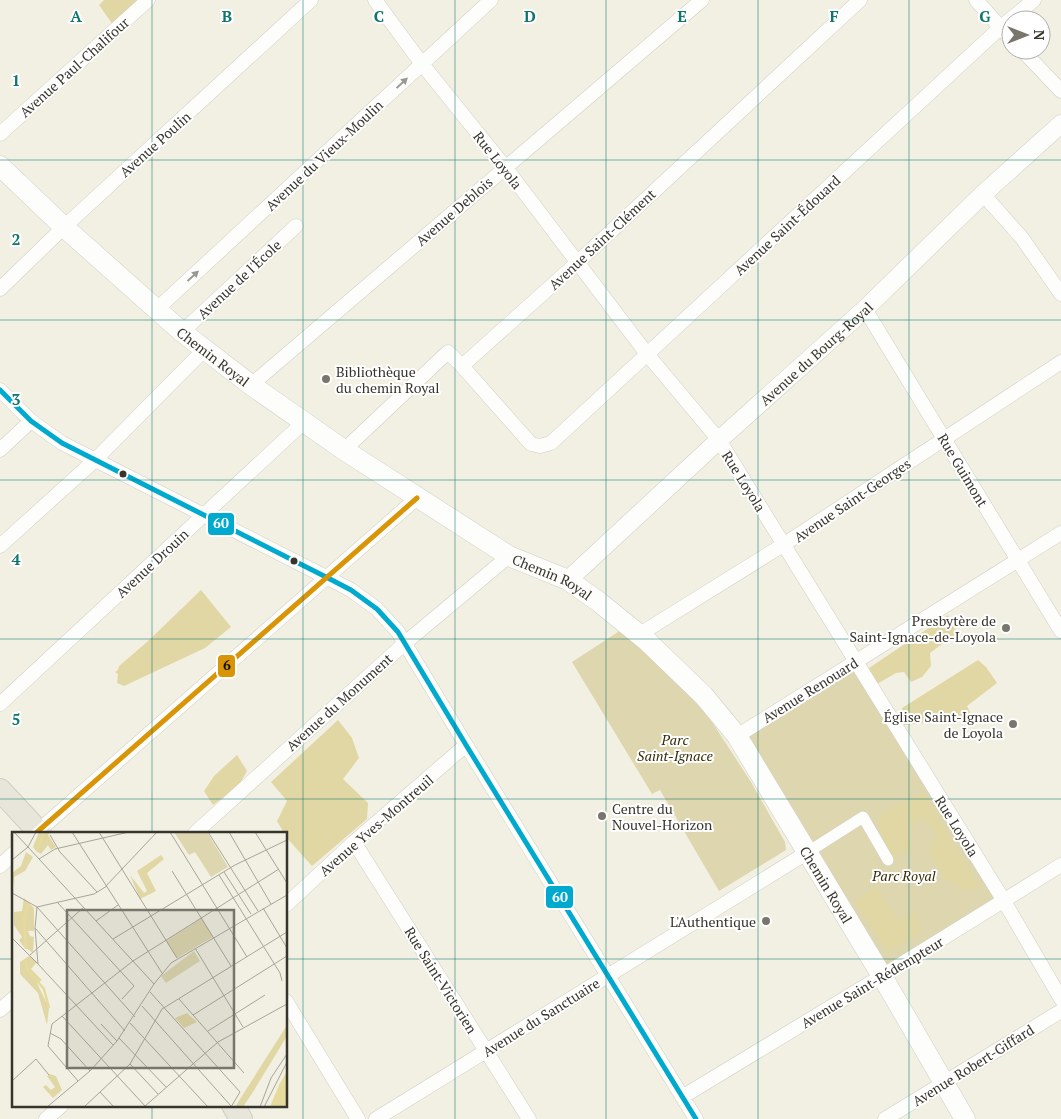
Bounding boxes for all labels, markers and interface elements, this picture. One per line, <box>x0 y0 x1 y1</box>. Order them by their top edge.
text: B <box>222 5 232 27</box>
text: C <box>374 5 384 27</box>
text: D <box>524 5 536 27</box>
text: E <box>677 5 687 27</box>
text: F <box>829 5 839 27</box>
text: G <box>979 5 991 27</box>
north arrow <box>1001 10 1051 60</box>
street label: Avenue Paul-Chalifour <box>16 13 132 121</box>
text: N <box>1030 30 1049 41</box>
text: 1 <box>11 69 21 91</box>
one-way arrow <box>396 77 408 88</box>
street label: Avenue du Vieux-Moulin <box>261 95 387 215</box>
street label: Avenue Poulin <box>115 106 195 181</box>
street label: Rue Loyola <box>469 127 527 193</box>
street label: Avenue Saint-Édouard <box>730 171 844 279</box>
street label: Avenue Deblois <box>412 172 496 250</box>
street label: Avenue Saint-Clément <box>544 184 660 294</box>
text: 2 <box>11 228 21 250</box>
street label: Avenue de l'École <box>193 235 285 323</box>
one-way arrow <box>186 270 198 282</box>
street label: Avenue du Bourg-Royal <box>755 297 877 409</box>
street label: Chemin Royal <box>173 322 254 390</box>
place label: Bibliothèque du chemin Royal <box>336 362 440 397</box>
marker: Bibliothèque du chemin Royal <box>320 373 332 385</box>
text: 3 <box>11 388 21 410</box>
street label: Rue Guimont <box>934 430 993 511</box>
street label: Rue Loyola <box>718 447 770 515</box>
street label: Avenue Saint-Georges <box>790 454 914 546</box>
unlabelled marker <box>118 469 128 479</box>
line badge: 60 <box>207 512 235 536</box>
text: 60 <box>213 513 229 532</box>
street label: Avenue Drouin <box>112 524 193 602</box>
text: 4 <box>11 548 21 570</box>
street label: Chemin Royal <box>510 549 596 604</box>
unlabelled marker <box>289 556 299 566</box>
place label: Presbytère de Saint-Ignace-de-Loyola <box>850 611 996 646</box>
marker: Presbytère de Saint-Ignace-de-Loyola <box>1000 622 1012 634</box>
street label: Avenue du Monument <box>282 648 397 755</box>
street label: Avenue Renouard <box>759 653 862 727</box>
line badge: 6 <box>217 654 236 678</box>
text: 6 <box>223 655 231 674</box>
place label: Église Saint-Ignace de Loyola <box>884 707 1003 742</box>
text: 5 <box>11 708 21 730</box>
marker: Église Saint-Ignace de Loyola <box>1007 718 1019 730</box>
park label: Parc Saint-Ignace <box>637 730 714 765</box>
street label: Avenue Yves-Montreuil <box>315 770 437 880</box>
street label: Rue Loyola <box>931 792 983 860</box>
place label: Centre du Nouvel-Horizon <box>612 799 713 834</box>
marker: Centre du Nouvel-Horizon <box>596 810 608 822</box>
inset map <box>12 832 288 1106</box>
street label: Chemin Royal <box>796 842 857 927</box>
park label: Parc Royal <box>871 866 936 885</box>
line badge: 60 <box>545 885 574 909</box>
text: 60 <box>552 887 568 906</box>
place label: L'Authentique <box>670 912 756 931</box>
marker: L'Authentique <box>760 915 772 927</box>
street label: Rue Saint-Victorien <box>400 923 482 1038</box>
street label: Avenue Saint-Rédempteur <box>797 932 947 1032</box>
street label: Avenue du Sanctuaire <box>479 973 603 1061</box>
street label: Avenue Robert-Giffard <box>909 1020 1038 1110</box>

